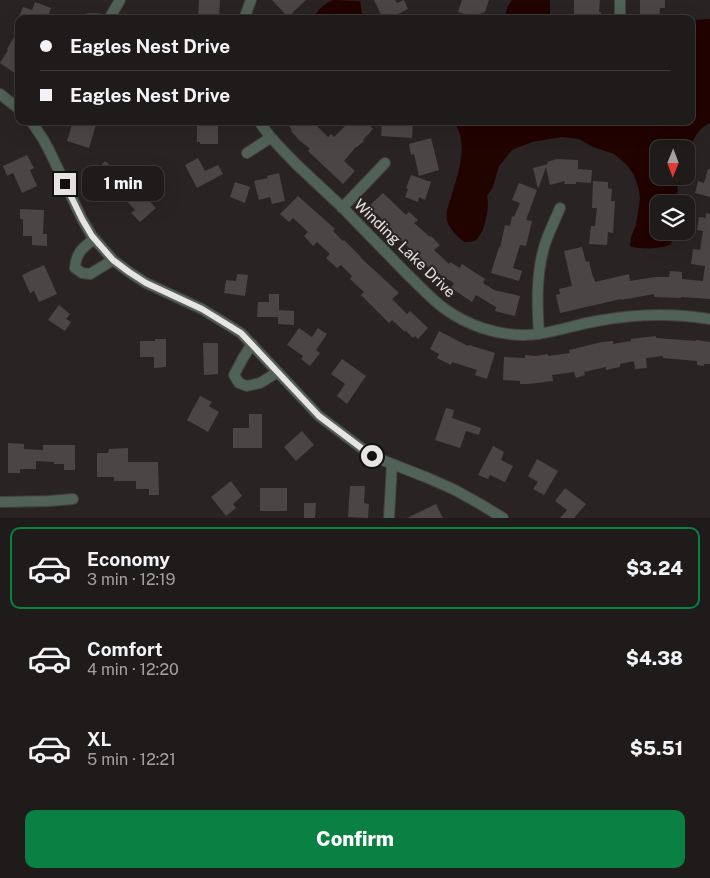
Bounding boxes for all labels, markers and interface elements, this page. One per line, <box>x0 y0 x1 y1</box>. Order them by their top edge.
text: Eagles Nest Drive <box>70 35 230 57</box>
text: Eagles Nest Drive <box>70 84 230 106</box>
north arrow <box>650 140 695 185</box>
map controls <box>650 140 695 240</box>
callout: 1 min <box>82 166 165 202</box>
route end <box>54 173 76 195</box>
text: 1 min <box>103 174 143 193</box>
street label: Winding Lake Drive <box>351 195 459 301</box>
button: layers <box>650 195 695 240</box>
route start <box>361 445 383 467</box>
icon: car <box>27 546 72 591</box>
text: Economy <box>87 548 170 570</box>
text: $3.24 <box>626 557 683 579</box>
text: 3 min · 12:19 <box>87 570 176 589</box>
icon: car <box>27 636 72 681</box>
text: Comfort <box>87 638 163 660</box>
text: $4.38 <box>626 647 683 669</box>
text: 4 min · 12:20 <box>87 660 179 679</box>
icon: car <box>27 726 72 771</box>
text: XL <box>87 728 112 750</box>
text: $5.51 <box>630 737 683 759</box>
text: 5 min · 12:21 <box>87 750 176 769</box>
button: Confirm <box>25 810 685 868</box>

